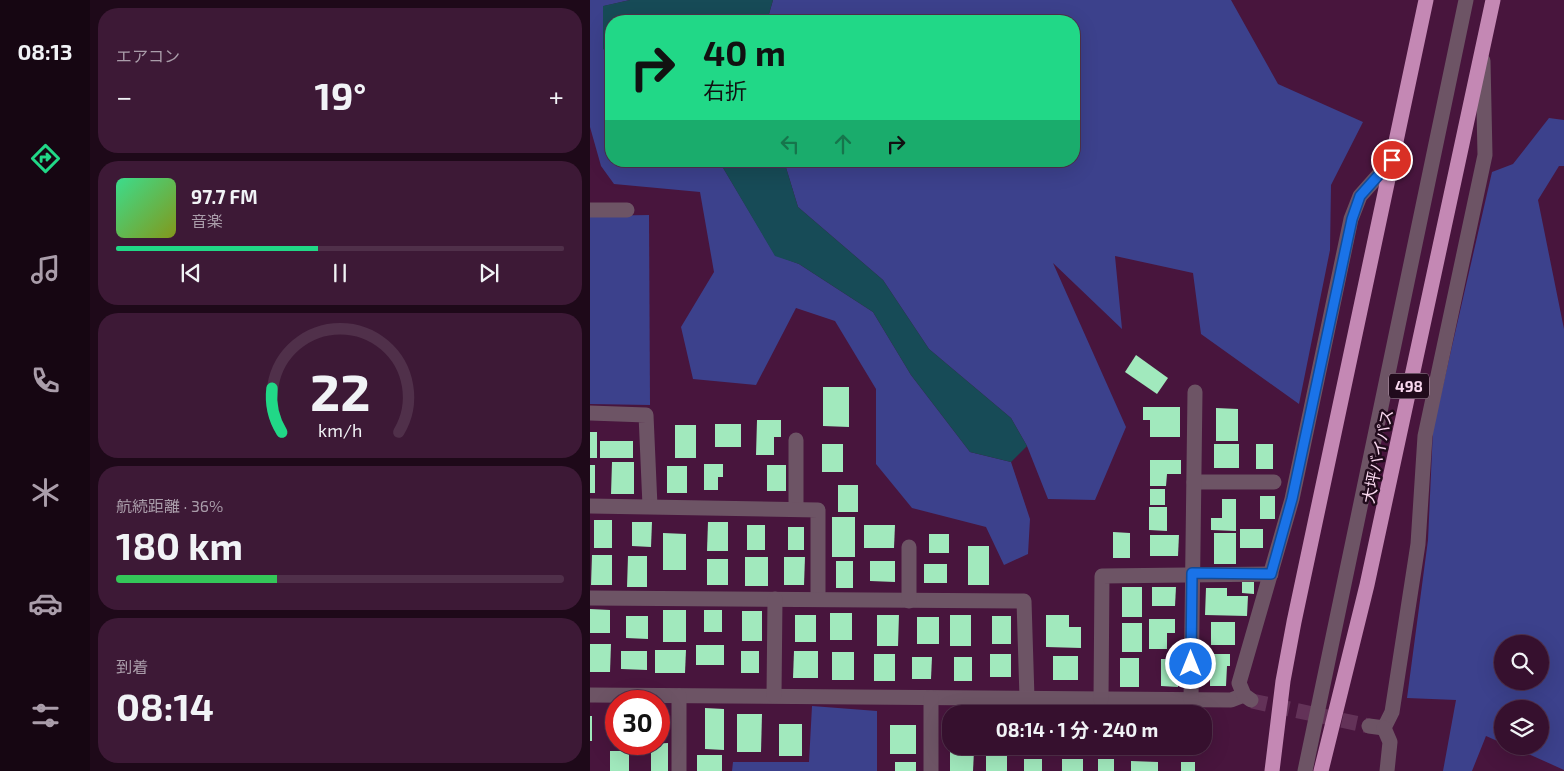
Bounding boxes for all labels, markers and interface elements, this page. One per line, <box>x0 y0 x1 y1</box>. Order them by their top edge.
text: 40 m <box>703 31 786 73</box>
icon: right <box>620 35 685 100</box>
text: 08:13 <box>17 38 73 64</box>
text: エアコン <box>116 46 180 65</box>
text: 19° <box>315 72 366 118</box>
text: 右折 <box>703 77 747 103</box>
text: − <box>116 79 132 113</box>
text: + <box>549 79 564 113</box>
icon: left <box>776 130 804 158</box>
icon: ahead <box>829 130 857 158</box>
icon: right <box>882 130 910 158</box>
pin <box>1371 139 1413 181</box>
icon: directions <box>28 141 63 176</box>
icon: arrive <box>1378 146 1406 174</box>
text: 97.7 FM <box>191 185 258 208</box>
text: 音楽 <box>191 211 223 230</box>
icon: music <box>28 252 63 287</box>
icon: previous <box>177 259 205 287</box>
icon: pause <box>326 259 354 287</box>
icon: next <box>475 259 503 287</box>
text: 22 <box>310 359 370 421</box>
icon: phone <box>28 363 63 398</box>
road number: 498 <box>1389 374 1429 398</box>
street label: 大坪バイパス <box>1358 407 1396 505</box>
text: km/h <box>318 419 362 441</box>
icon: climate <box>28 475 63 510</box>
text: 航続距離 · 36% <box>116 496 223 515</box>
text: 180 km <box>116 522 243 568</box>
icon: car <box>28 586 63 621</box>
map controls <box>1494 635 1549 755</box>
button: search <box>1494 635 1549 690</box>
position arrow <box>1164 637 1216 689</box>
text: 到着 <box>116 657 148 676</box>
text: 08:14 <box>116 683 214 729</box>
speed limit sign: 30 <box>605 690 670 755</box>
icon: filters <box>28 698 63 733</box>
button: layers <box>1494 700 1549 755</box>
text: 08:14 · 1 分 · 240 m <box>996 718 1158 741</box>

